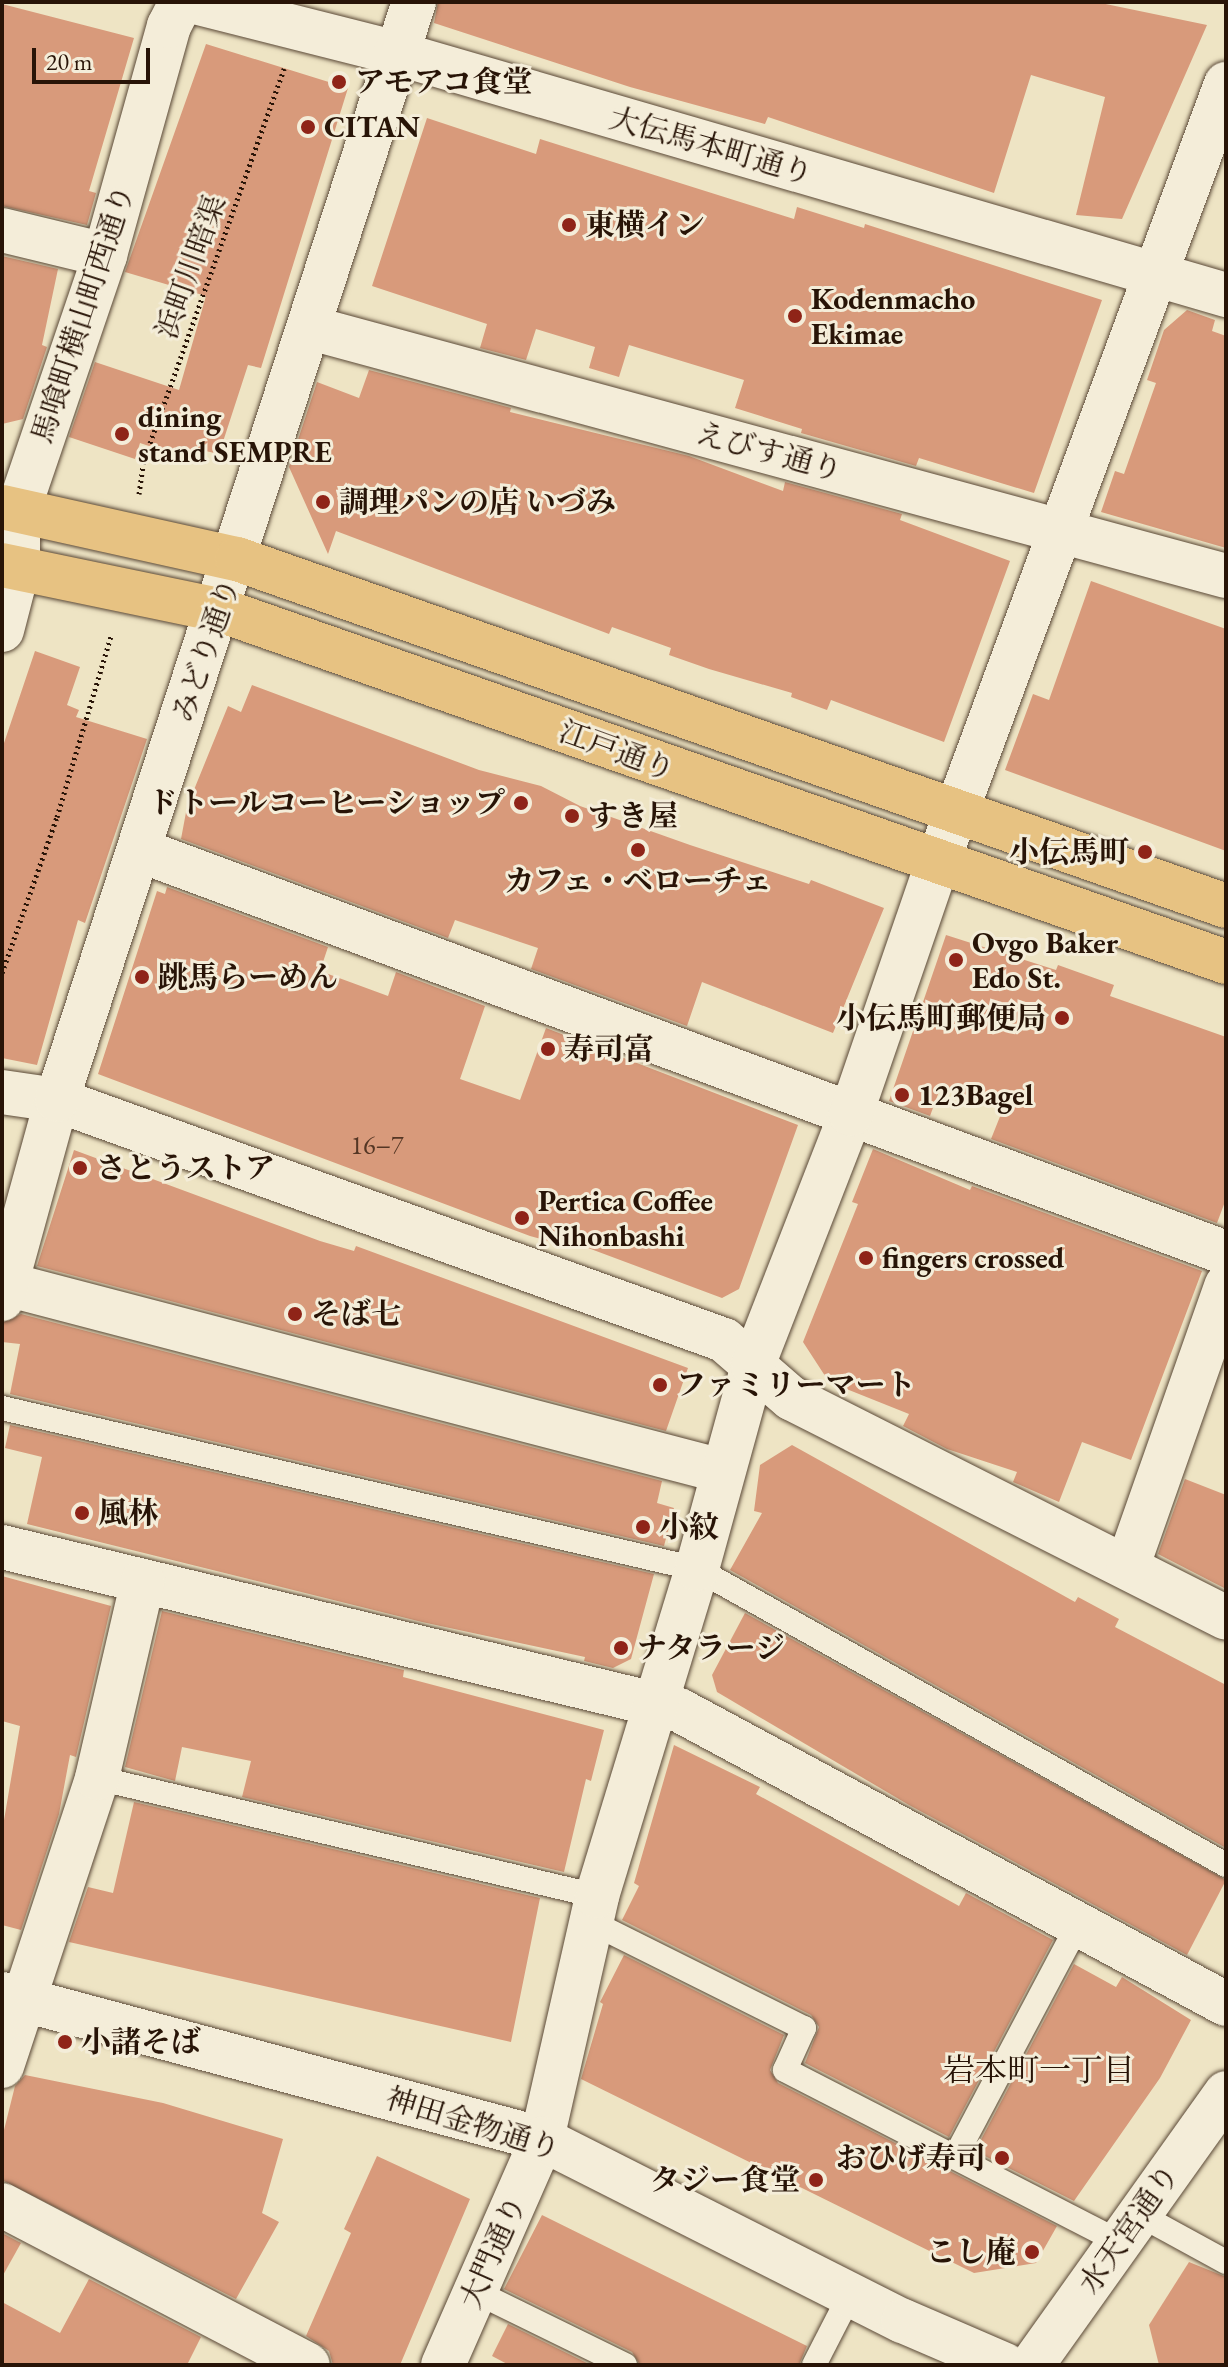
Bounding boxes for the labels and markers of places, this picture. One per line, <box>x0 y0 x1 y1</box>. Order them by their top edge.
place label: アモアコ食堂 <box>355 64 535 100</box>
marker: アモアコ食堂 <box>330 73 348 91</box>
place label: CITAN <box>324 109 420 145</box>
marker: CITAN <box>299 118 317 136</box>
place label: 東横イン <box>585 207 705 243</box>
marker: 東横イン <box>560 216 578 234</box>
place label: Kodenmacho Ekimae <box>811 281 975 352</box>
marker: Kodenmacho Ekimae <box>786 307 804 325</box>
place label: dining stand SEMPRE <box>138 399 332 470</box>
marker: dining stand SEMPRE <box>113 425 131 443</box>
place label: 調理パンの店 いづみ <box>339 484 616 520</box>
marker: 調理パンの店 いづみ <box>314 493 332 511</box>
place label: ドトールコーヒーショップ <box>146 785 505 821</box>
marker: ドトールコーヒーショップ <box>512 794 530 812</box>
place label: すき屋 <box>588 798 678 834</box>
marker: すき屋 <box>563 807 581 825</box>
place label: 小伝馬町 <box>1009 834 1129 870</box>
marker: カフェ・ベローチェ <box>629 841 647 859</box>
marker: 小伝馬町 <box>1136 843 1154 861</box>
place label: カフェ・ベローチェ <box>503 863 773 899</box>
place label: Ovgo Baker Edo St. <box>972 925 1118 996</box>
marker: Ovgo Baker Edo St. <box>947 951 965 969</box>
place label: 跳馬らーめん <box>158 959 338 995</box>
marker: 跳馬らーめん <box>133 968 151 986</box>
place label: 小伝馬町郵便局 <box>836 1000 1046 1036</box>
marker: 小伝馬町郵便局 <box>1053 1009 1071 1027</box>
place label: 寿司富 <box>564 1031 654 1067</box>
marker: 寿司富 <box>539 1040 557 1058</box>
place label: 123Bagel <box>918 1077 1033 1113</box>
marker: 123Bagel <box>893 1086 911 1104</box>
place label: さとうストア <box>96 1150 276 1186</box>
marker: さとうストア <box>71 1159 89 1177</box>
place label: Pertica Coffee Nihonbashi <box>538 1183 713 1254</box>
marker: Pertica Coffee Nihonbashi <box>513 1209 531 1227</box>
place label: fingers crossed <box>882 1240 1064 1276</box>
marker: fingers crossed <box>857 1249 875 1267</box>
place label: そば七 <box>311 1296 401 1332</box>
marker: そば七 <box>286 1305 304 1323</box>
place label: ファミリーマート <box>676 1367 916 1403</box>
marker: ファミリーマート <box>651 1376 669 1394</box>
place label: 風林 <box>98 1495 158 1531</box>
marker: 風林 <box>73 1504 91 1522</box>
place label: 小紋 <box>659 1509 719 1545</box>
marker: 小紋 <box>634 1518 652 1536</box>
place label: ナタラージ <box>637 1630 787 1666</box>
marker: ナタラージ <box>612 1639 630 1657</box>
place label: 小諸そば <box>81 2024 201 2060</box>
marker: 小諸そば <box>56 2033 74 2051</box>
place label: おひげ寿司 <box>836 2140 986 2176</box>
marker: おひげ寿司 <box>993 2149 1011 2167</box>
place label: タジー食堂 <box>650 2162 800 2198</box>
marker: タジー食堂 <box>807 2171 825 2189</box>
place label: こし庵 <box>926 2234 1016 2270</box>
marker: こし庵 <box>1023 2243 1041 2261</box>

